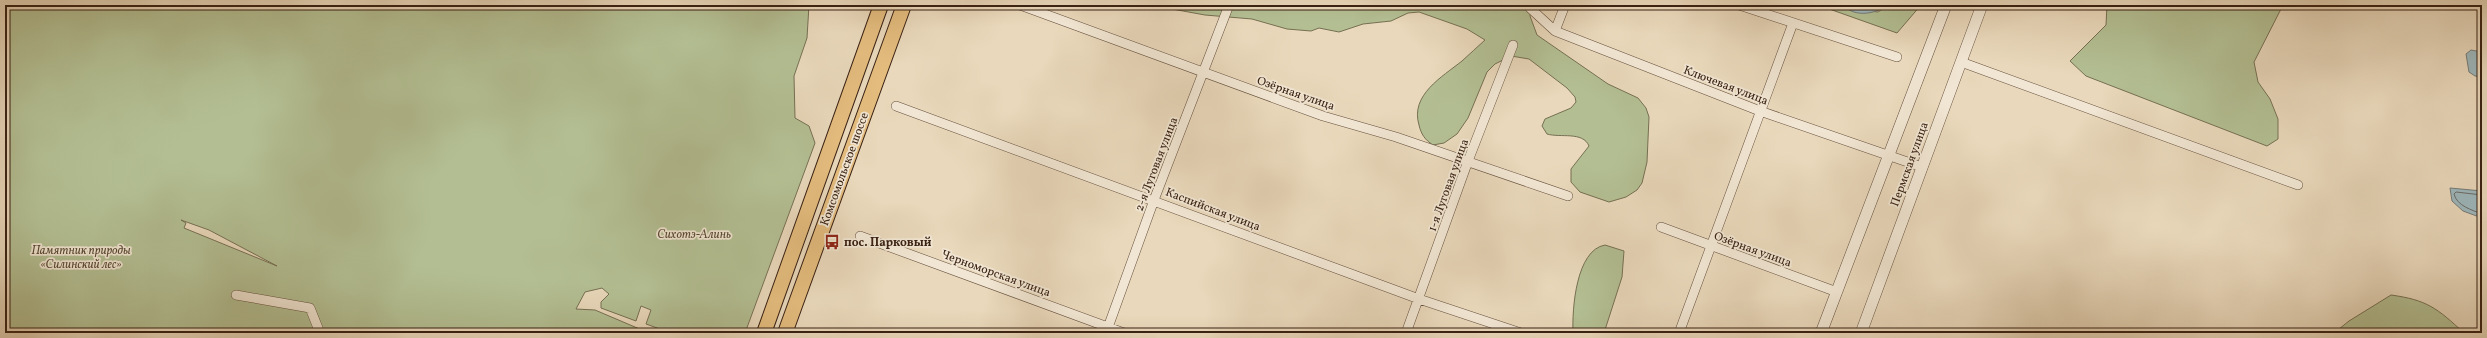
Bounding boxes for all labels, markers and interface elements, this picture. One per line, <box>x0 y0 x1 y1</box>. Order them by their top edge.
street label: Ключевая улица <box>1681 62 1770 109</box>
street label: Озёрная улица <box>1255 73 1337 115</box>
street label: Комсомольское шоссе <box>817 110 873 228</box>
street label: 2-я Луговая улица <box>1132 115 1182 214</box>
street label: Пермская улица <box>1887 120 1933 209</box>
street label: 1-я Луговая улица <box>1425 137 1473 234</box>
street label: Каспийская улица <box>1163 184 1262 235</box>
park label: Сихотэ-Алинь <box>657 227 731 243</box>
street label: Озёрная улица <box>1712 228 1794 271</box>
bus stop icon: пос. Парковый <box>823 233 841 251</box>
place label: пос. Парковый <box>844 235 932 251</box>
park label: Памятник природы «Силинский лес» <box>31 243 131 273</box>
street label: Черноморская улица <box>939 247 1053 301</box>

